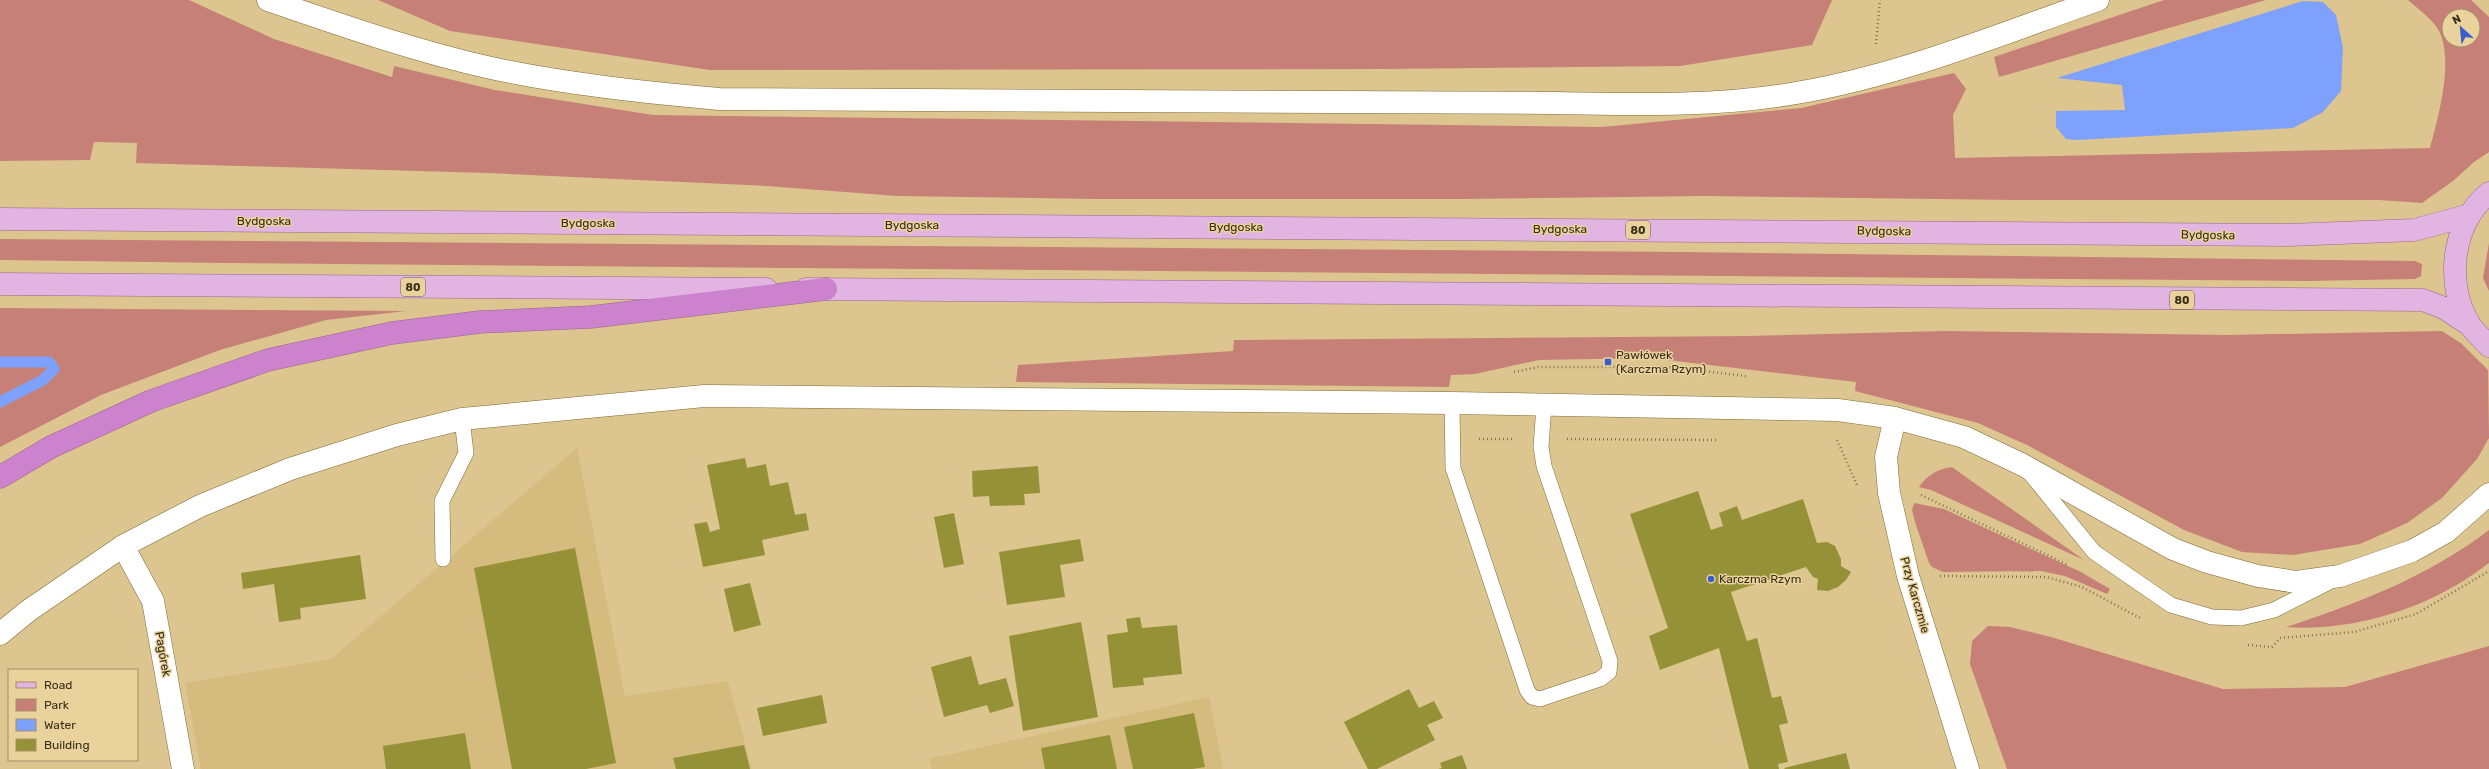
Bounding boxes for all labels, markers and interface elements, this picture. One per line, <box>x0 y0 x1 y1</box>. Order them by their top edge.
north arrow <box>2441 8 2481 48</box>
text: N <box>2450 12 2463 27</box>
street label: Bydgoska <box>237 214 291 228</box>
street label: Bydgoska <box>561 216 615 230</box>
street label: Bydgoska <box>885 218 939 232</box>
street label: Bydgoska <box>1209 220 1263 234</box>
road number: 80 <box>1626 221 1650 239</box>
street label: Bydgoska <box>1533 222 1587 236</box>
street label: Bydgoska <box>1857 224 1911 238</box>
street label: Bydgoska <box>2181 228 2235 242</box>
road number: 80 <box>401 278 425 296</box>
road number: 80 <box>2170 291 2194 309</box>
place label: Pawłówek (Karczma Rzym) <box>1616 348 1706 376</box>
marker: Pawłówek (Karczma Rzym) <box>1603 357 1613 367</box>
street label: Przy Karczmie <box>1897 555 1933 635</box>
place label: Karczma Rzym <box>1719 572 1801 586</box>
marker: Karczma Rzym <box>1706 574 1716 584</box>
street label: Pagórek <box>152 630 174 678</box>
legend <box>8 669 138 761</box>
text: Road <box>44 678 72 692</box>
text: Park <box>44 698 70 712</box>
text: Water <box>44 718 76 732</box>
text: Building <box>44 738 90 752</box>

